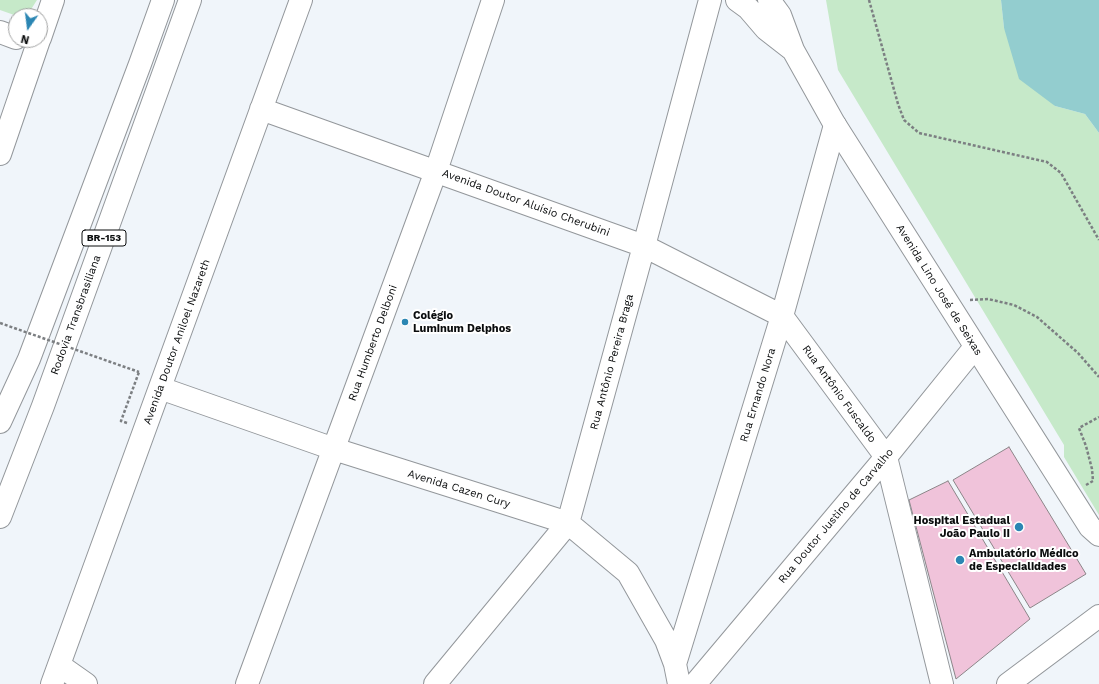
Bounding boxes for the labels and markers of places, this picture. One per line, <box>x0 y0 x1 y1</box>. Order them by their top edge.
place label: Colégio Luminum Delphos <box>413 309 511 335</box>
marker: Colégio Luminum Delphos <box>400 317 410 327</box>
place label: Hospital Estadual João Paulo II <box>914 514 1010 540</box>
marker: Hospital Estadual João Paulo II <box>1013 521 1025 533</box>
place label: Ambulatório Médico de Especialidades <box>969 547 1079 573</box>
marker: Ambulatório Médico de Especialidades <box>954 554 966 566</box>

